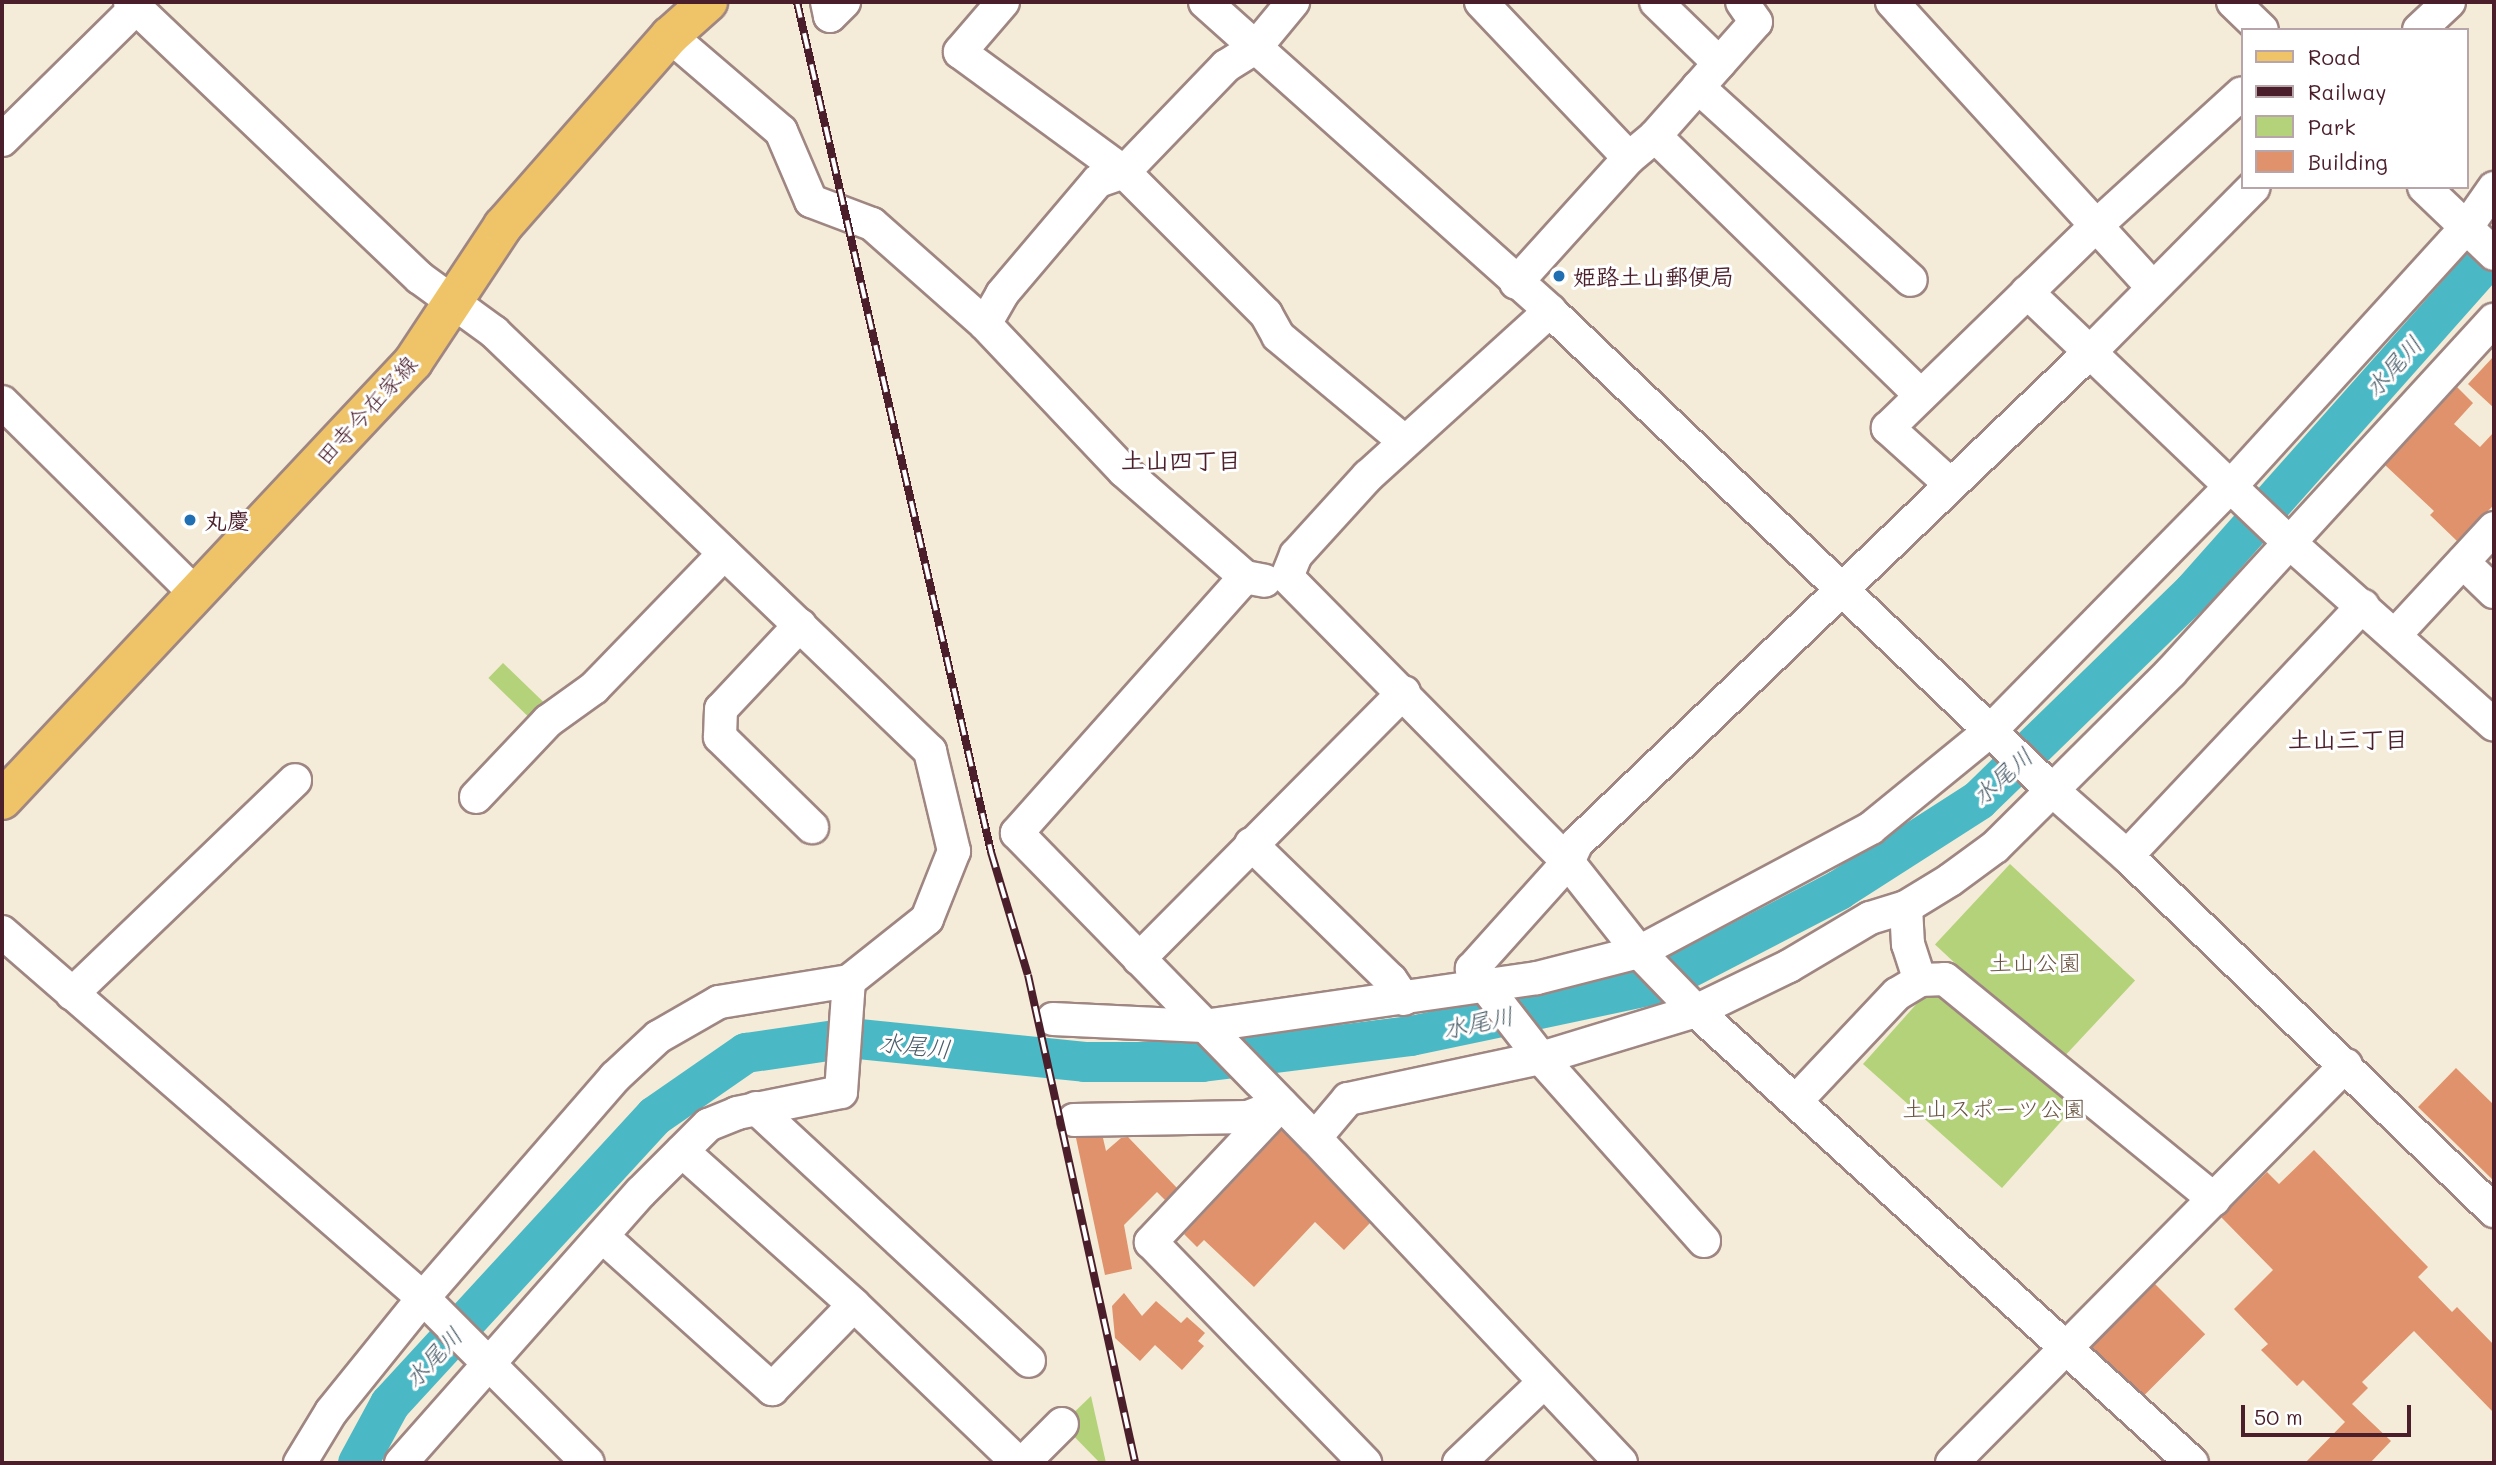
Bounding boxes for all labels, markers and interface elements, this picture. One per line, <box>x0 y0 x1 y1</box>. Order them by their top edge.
legend <box>2240 28 2468 189</box>
text: Road <box>2308 43 2360 70</box>
text: Railway <box>2308 78 2387 105</box>
text: Park <box>2308 113 2356 140</box>
text: Building <box>2308 148 2388 175</box>
place label: 姫路土山郵便局 <box>1573 262 1734 290</box>
marker: 姫路土山郵便局 <box>1551 268 1567 284</box>
water label: 水尾川 <box>2358 330 2428 402</box>
street label: 田寺今在家線 <box>310 349 422 471</box>
district label: 土山四丁目 <box>1121 446 1241 474</box>
place label: 丸慶 <box>204 506 250 534</box>
marker: 丸慶 <box>182 512 198 528</box>
district label: 土山三丁目 <box>2288 725 2408 753</box>
water label: 水尾川 <box>1966 741 2038 811</box>
park label: 土山公園 <box>1989 948 2081 976</box>
water label: 水尾川 <box>1440 1000 1516 1044</box>
water label: 水尾川 <box>878 1027 952 1063</box>
park label: 土山スポーツ公園 <box>1902 1094 2086 1122</box>
water label: 水尾川 <box>398 1321 468 1393</box>
scale bar <box>2244 1392 2414 1436</box>
text: 50 m <box>2254 1403 2303 1430</box>

